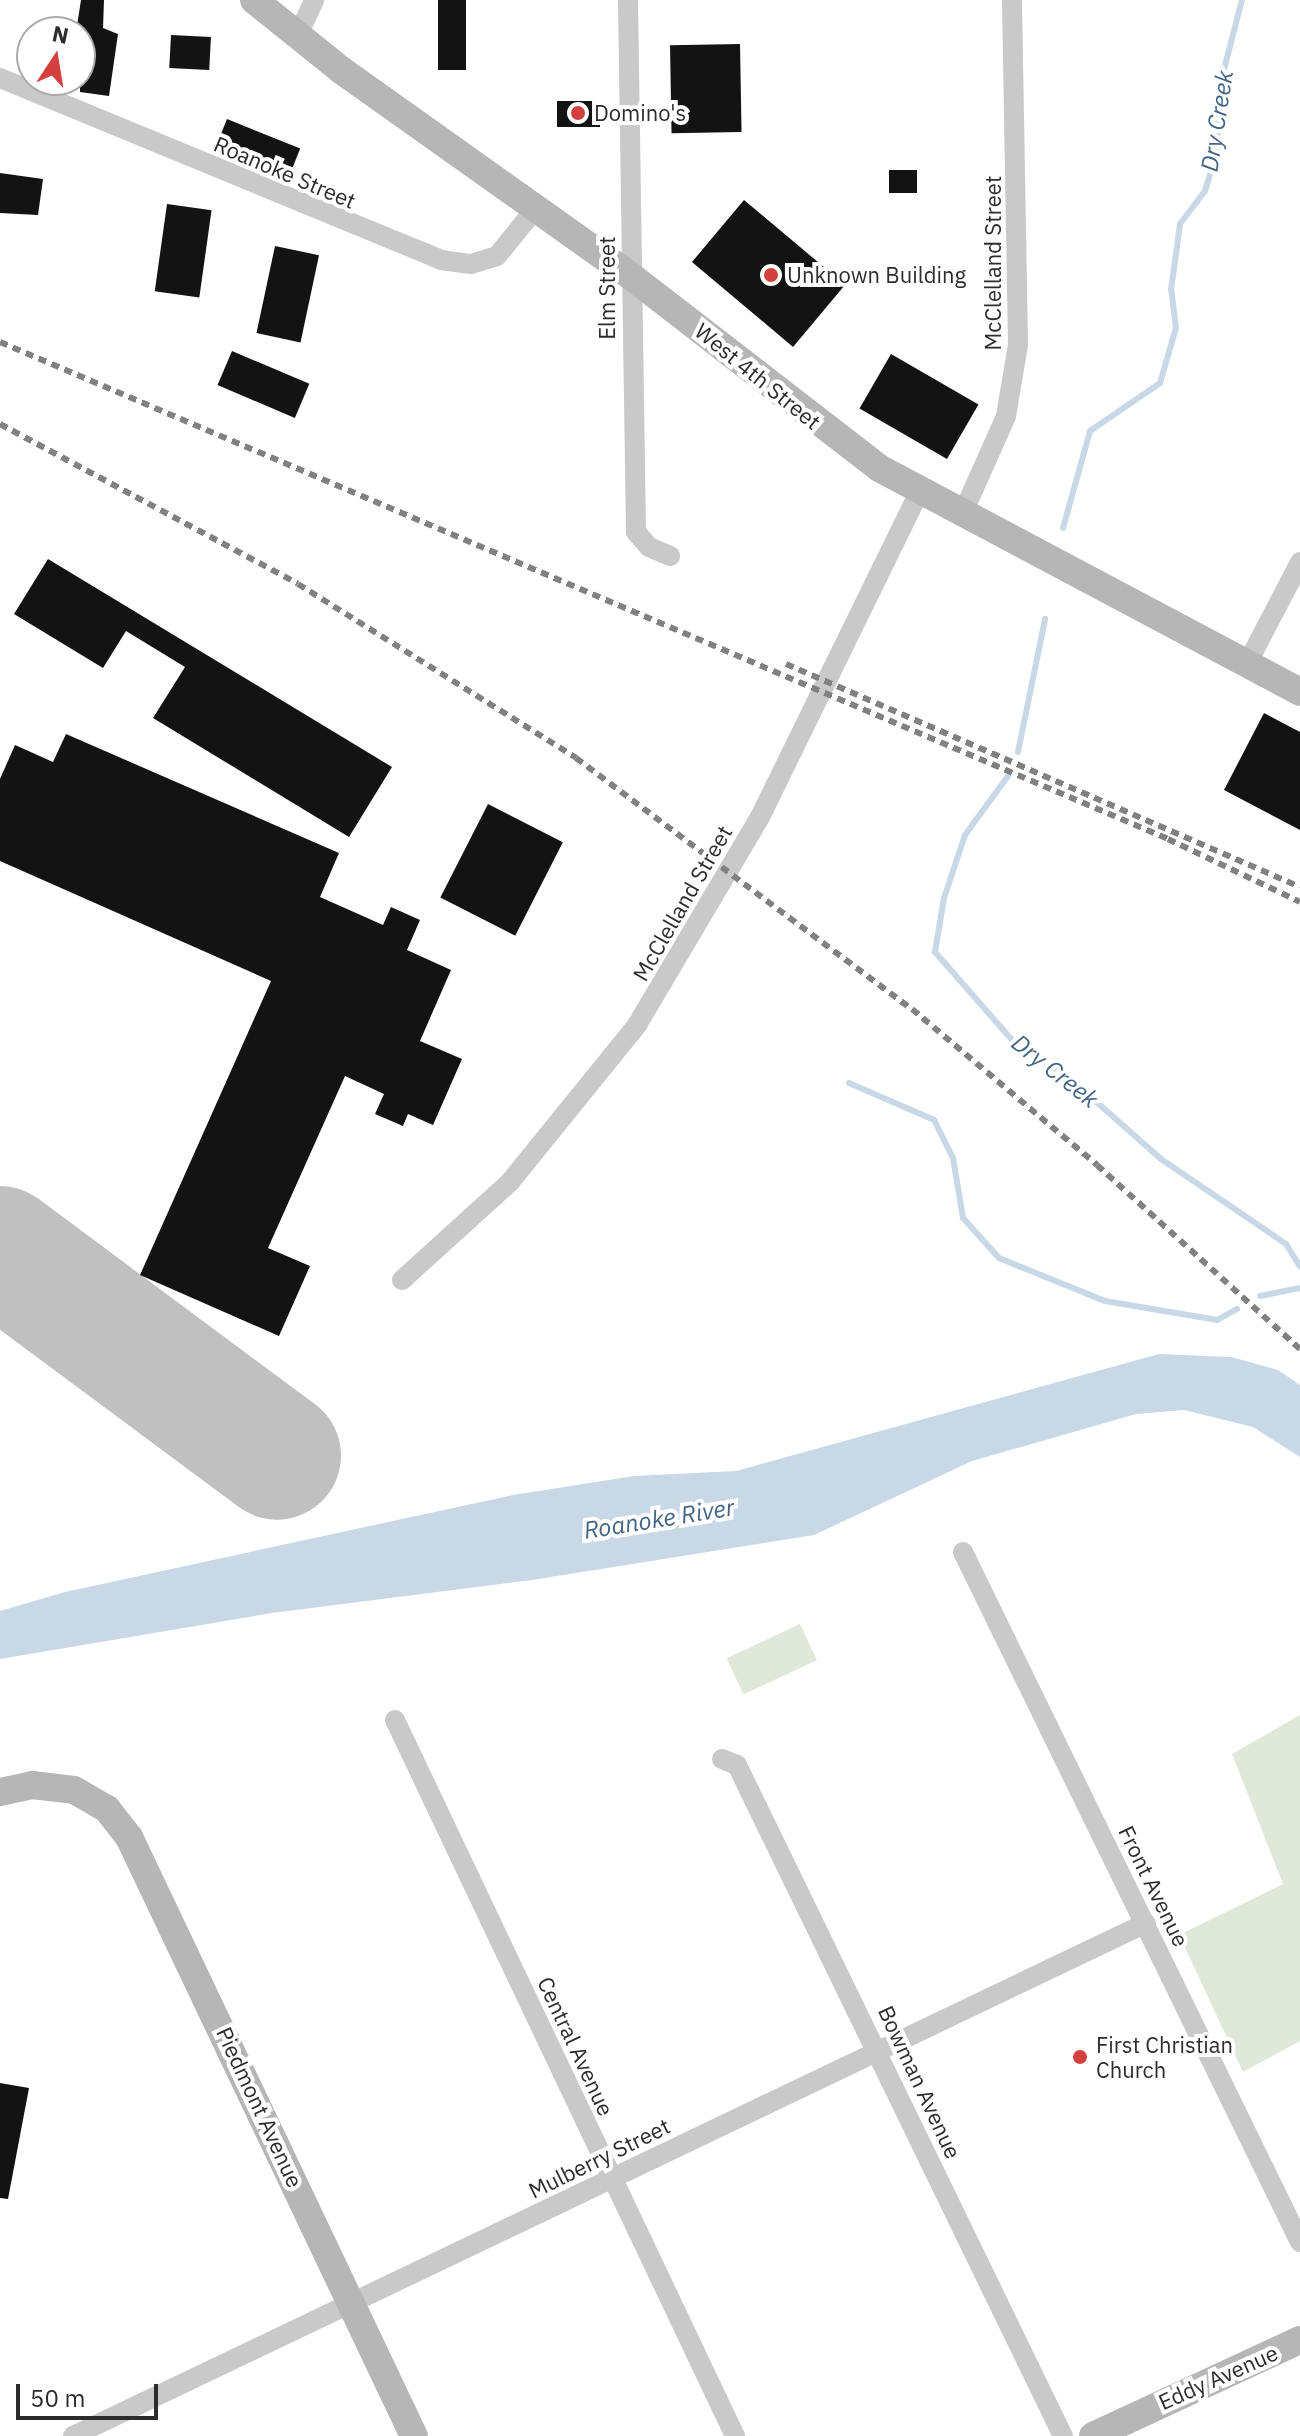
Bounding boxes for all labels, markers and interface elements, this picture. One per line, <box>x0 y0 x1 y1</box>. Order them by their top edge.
north arrow <box>16 16 96 96</box>
text: N <box>50 18 71 50</box>
water label: Dry Creek <box>1195 68 1239 174</box>
place label: Domino's <box>594 100 686 126</box>
marker: Domino's <box>569 104 587 122</box>
street label: Roanoke Street <box>210 130 360 214</box>
street label: McClelland Street <box>980 175 1006 351</box>
street label: Elm Street <box>594 236 620 340</box>
place label: Unknown Building <box>787 262 966 288</box>
marker: Unknown Building <box>762 266 780 284</box>
street label: West 4th Street <box>690 317 826 435</box>
street label: McClelland Street <box>627 821 737 985</box>
water label: Dry Creek <box>1006 1028 1104 1114</box>
water label: Roanoke River <box>582 1493 736 1545</box>
street label: Front Avenue <box>1113 1821 1195 1951</box>
street label: Central Avenue <box>532 1972 620 2120</box>
street label: Bowman Avenue <box>873 2001 967 2163</box>
street label: Piedmont Avenue <box>211 2023 309 2191</box>
place label: First Christian Church <box>1096 2031 1233 2082</box>
marker: First Christian Church <box>1071 2048 1089 2066</box>
street label: Mulberry Street <box>524 2112 674 2204</box>
street label: Eddy Avenue <box>1154 2339 1282 2415</box>
scale bar <box>20 2368 162 2418</box>
text: 50 m <box>30 2382 85 2414</box>

